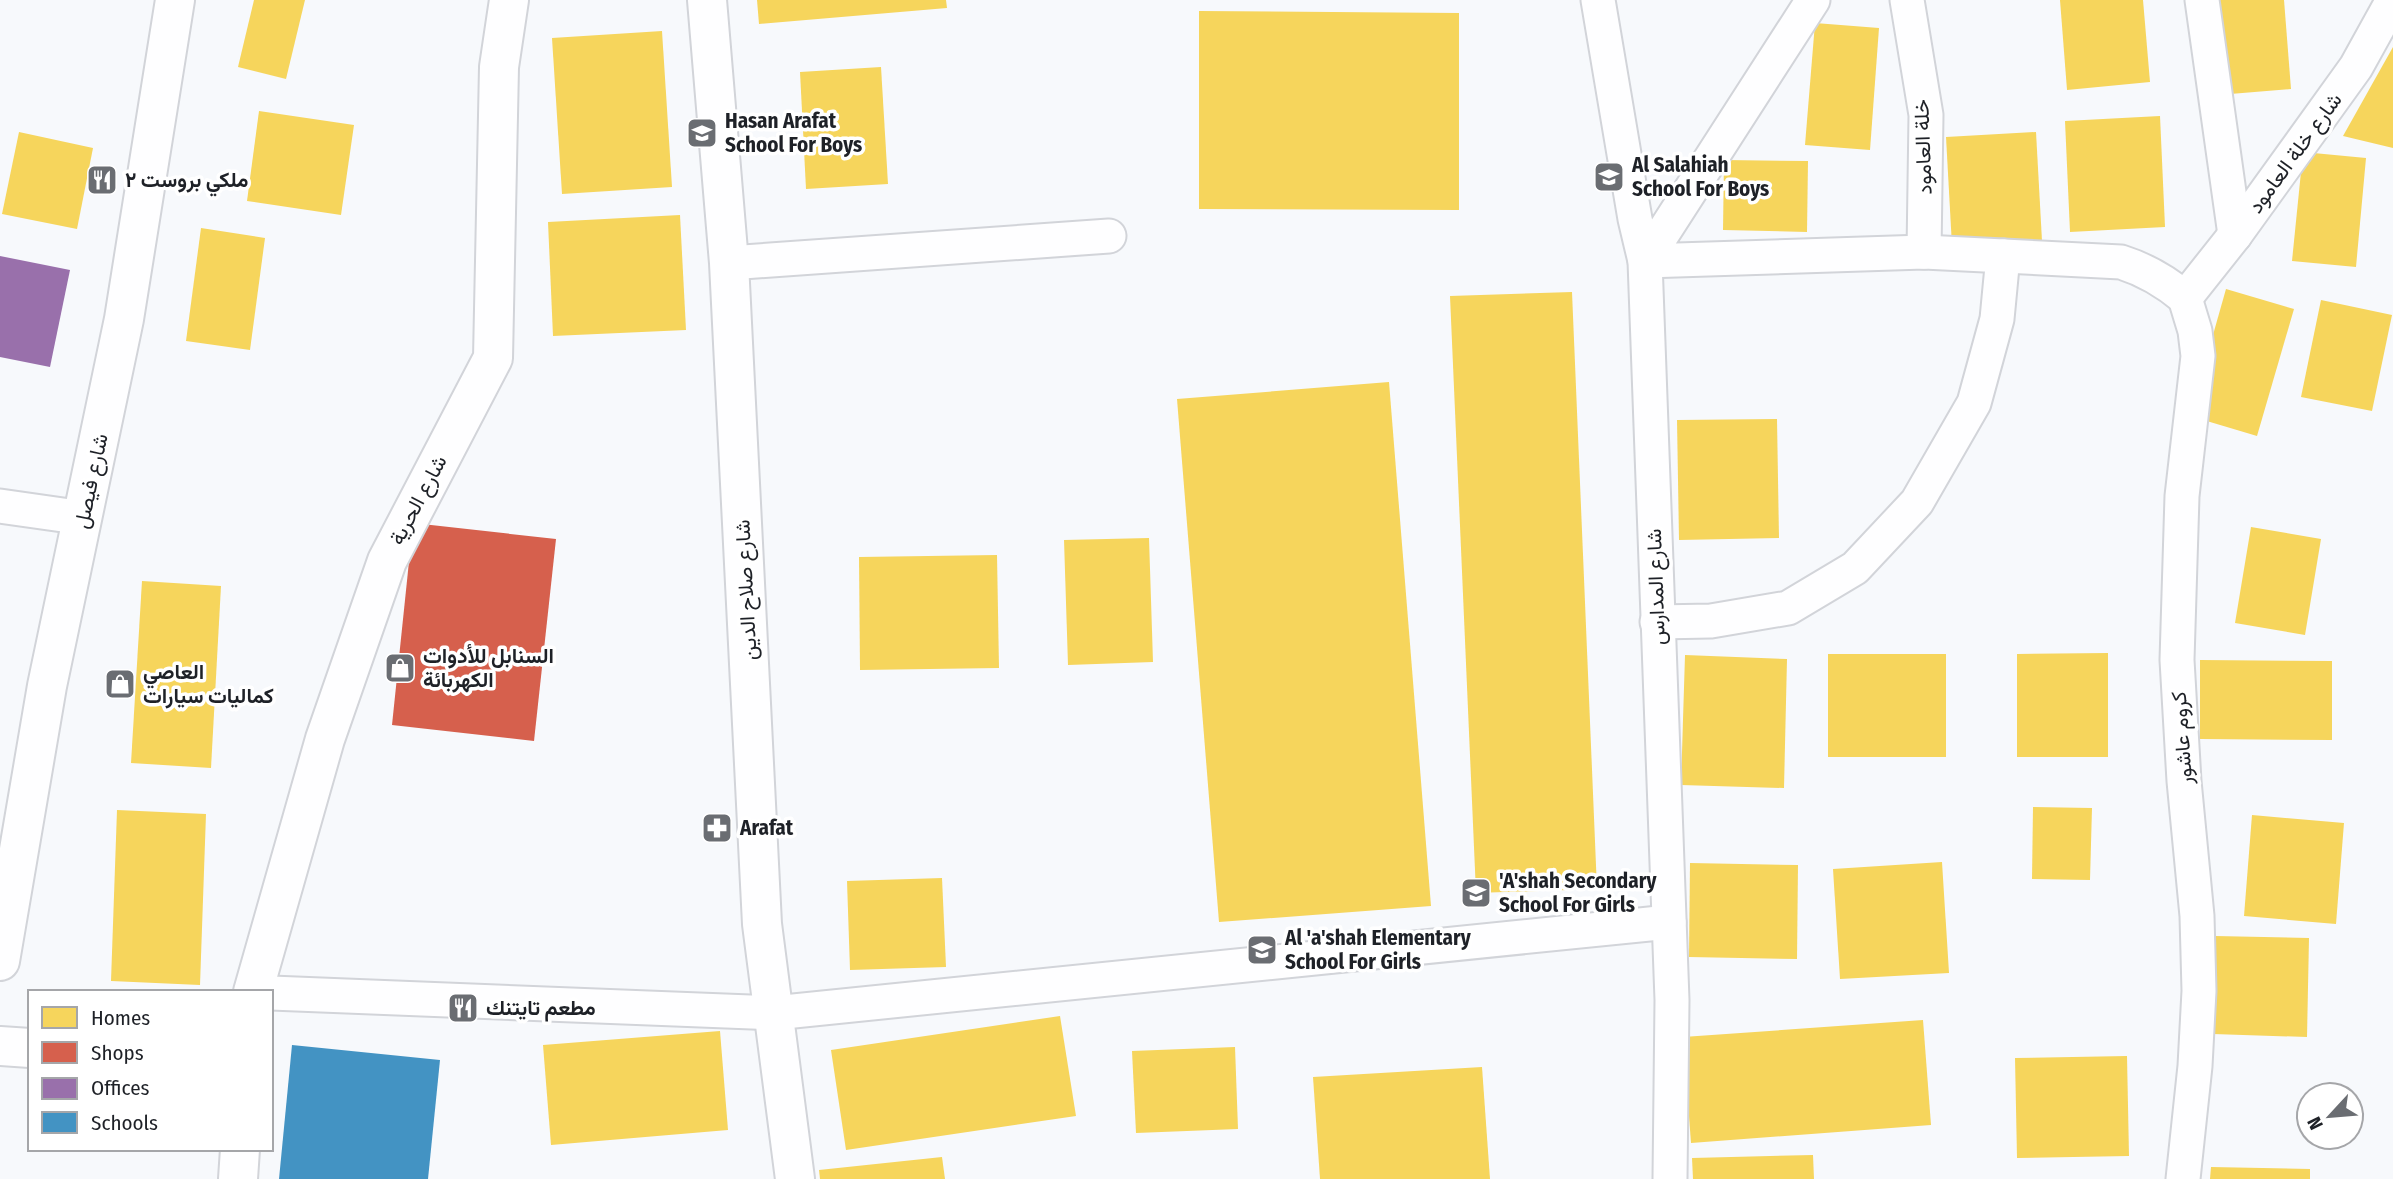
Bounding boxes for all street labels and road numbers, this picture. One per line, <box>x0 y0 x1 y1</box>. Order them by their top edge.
street label: شارع خلة العامود <box>2243 88 2348 219</box>
street label: خلة العامود <box>1908 99 1938 195</box>
street label: شارع فيصل <box>68 431 115 531</box>
street label: شارع الحرية <box>384 451 453 550</box>
street label: شارع صلاح الدين <box>729 519 764 661</box>
street label: شارع المدارس <box>1641 528 1672 646</box>
street label: كروم عاشور <box>2166 690 2199 787</box>

